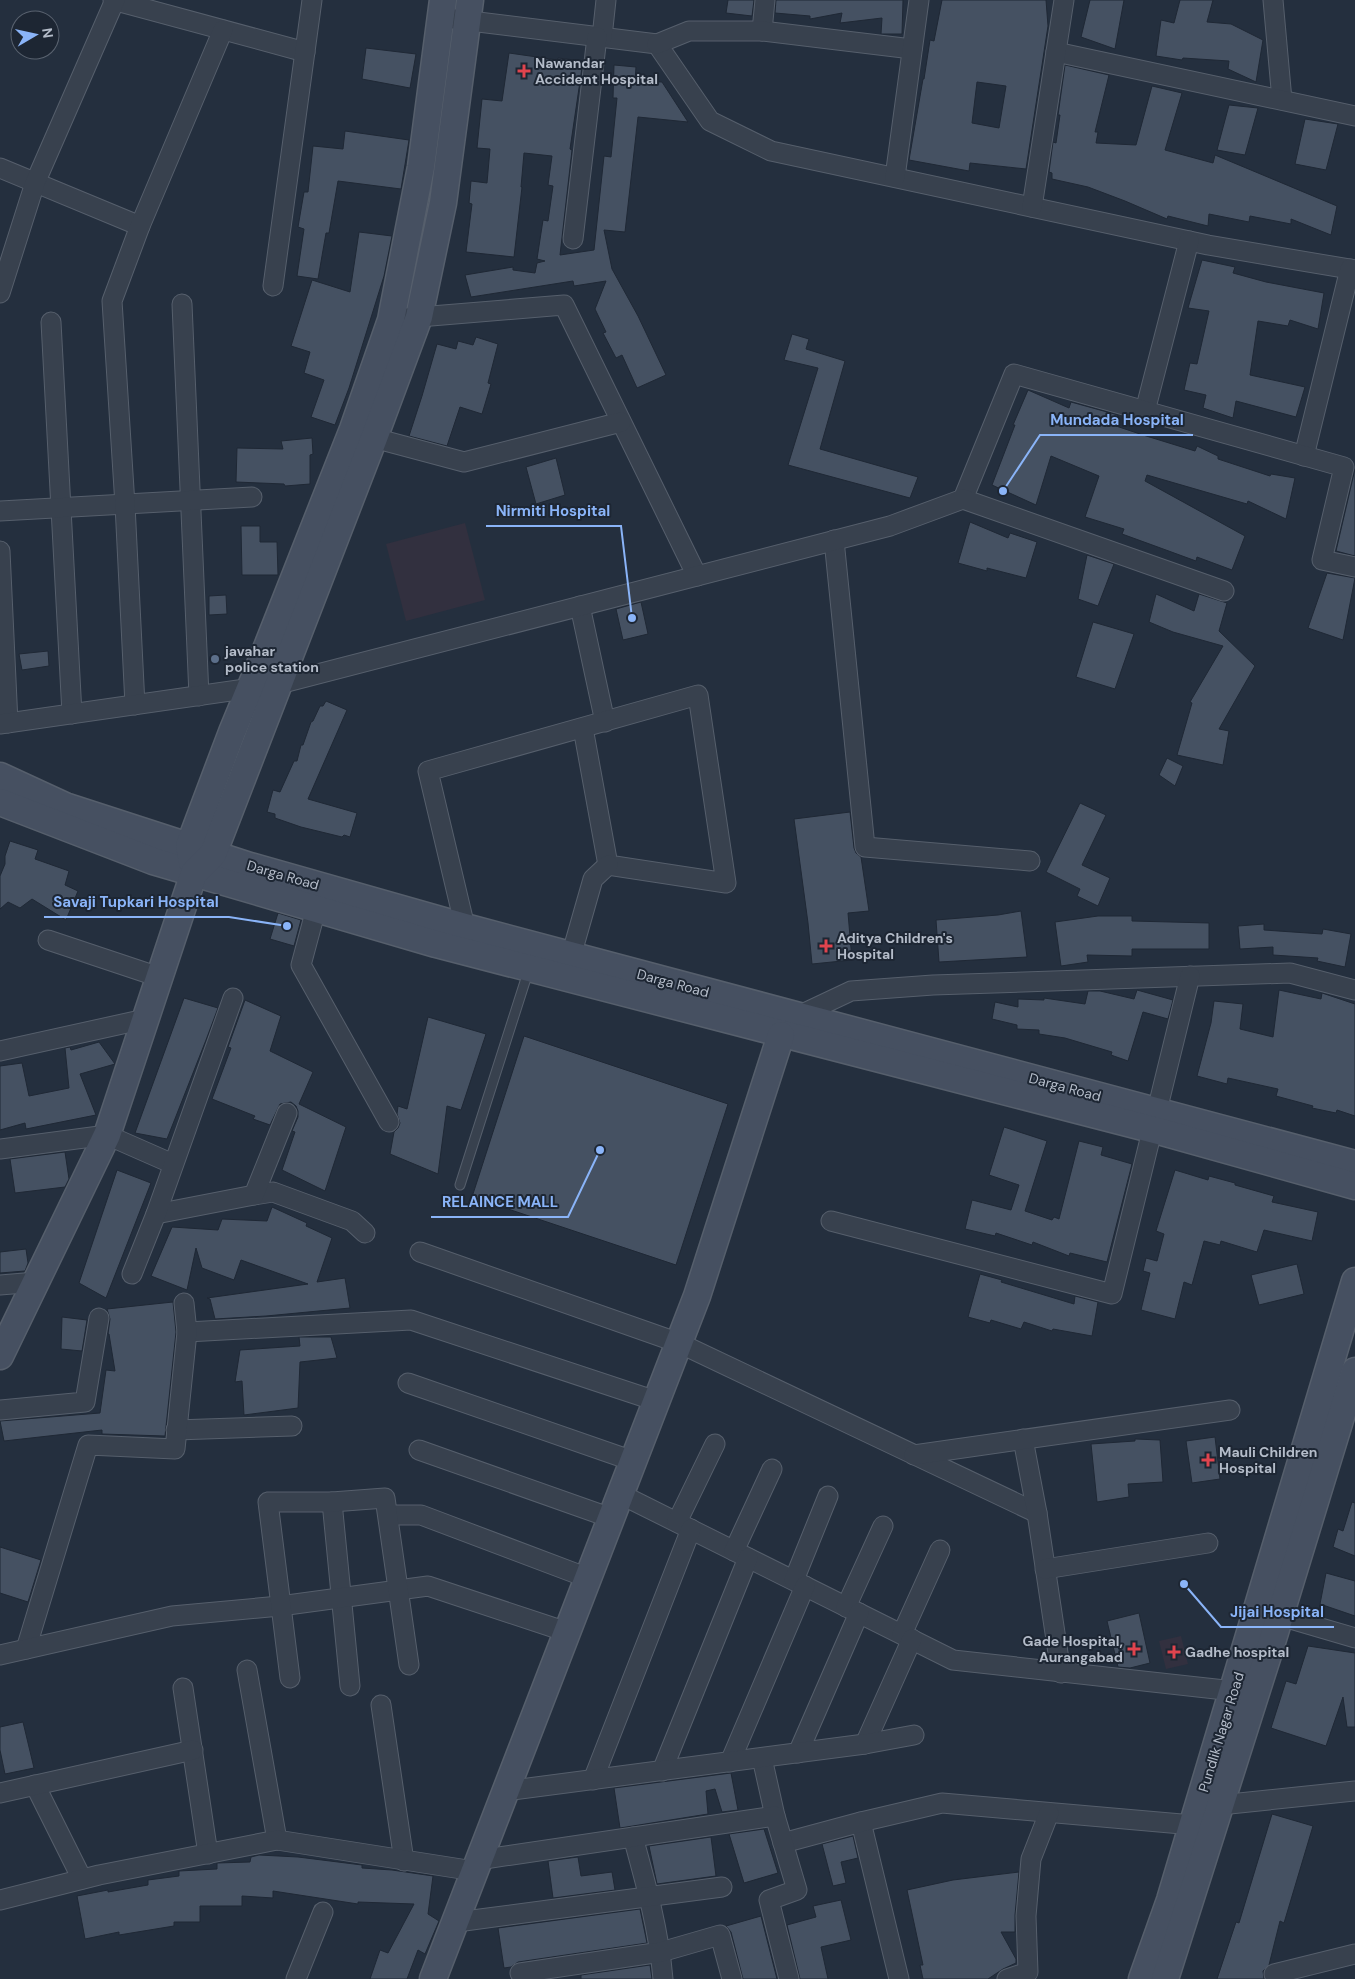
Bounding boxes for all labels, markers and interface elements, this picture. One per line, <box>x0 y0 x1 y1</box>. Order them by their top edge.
north arrow <box>10 10 60 60</box>
text: N <box>38 27 58 39</box>
place label: Nawandar Accident Hospital <box>535 54 658 88</box>
marker: Nawandar Accident Hospital <box>517 64 531 78</box>
callout: Mundada Hospital <box>1040 405 1193 435</box>
text: Mundada Hospital <box>1050 410 1184 430</box>
callout: Nirmiti Hospital <box>486 496 621 526</box>
text: Nirmiti Hospital <box>496 501 610 521</box>
place label: javahar police station <box>224 642 319 676</box>
marker: javahar police station <box>209 653 221 665</box>
street label: Darga Road <box>245 856 321 894</box>
callout: Savaji Tupkari Hospital <box>44 887 229 917</box>
text: Savaji Tupkari Hospital <box>53 892 219 912</box>
place label: Aditya Children's Hospital <box>837 929 953 963</box>
marker: Aditya Children's Hospital <box>819 939 833 953</box>
street label: Darga Road <box>635 965 711 1001</box>
street label: Darga Road <box>1027 1069 1103 1105</box>
callout: RELAINCE MALL <box>431 1187 568 1217</box>
text: RELAINCE MALL <box>442 1192 558 1212</box>
place label: Mauli Children Hospital <box>1219 1443 1318 1477</box>
marker: Mauli Children Hospital <box>1201 1453 1215 1467</box>
callout: Jijai Hospital <box>1221 1597 1334 1627</box>
text: Jijai Hospital <box>1230 1602 1324 1622</box>
place label: Gade Hospital, Aurangabad <box>1023 1632 1123 1666</box>
marker: Gade Hospital, Aurangabad <box>1127 1642 1141 1656</box>
place label: Gadhe hospital <box>1185 1643 1289 1661</box>
marker: Gadhe hospital <box>1167 1645 1181 1659</box>
street label: Pundlik Nagar Road <box>1194 1670 1248 1794</box>

